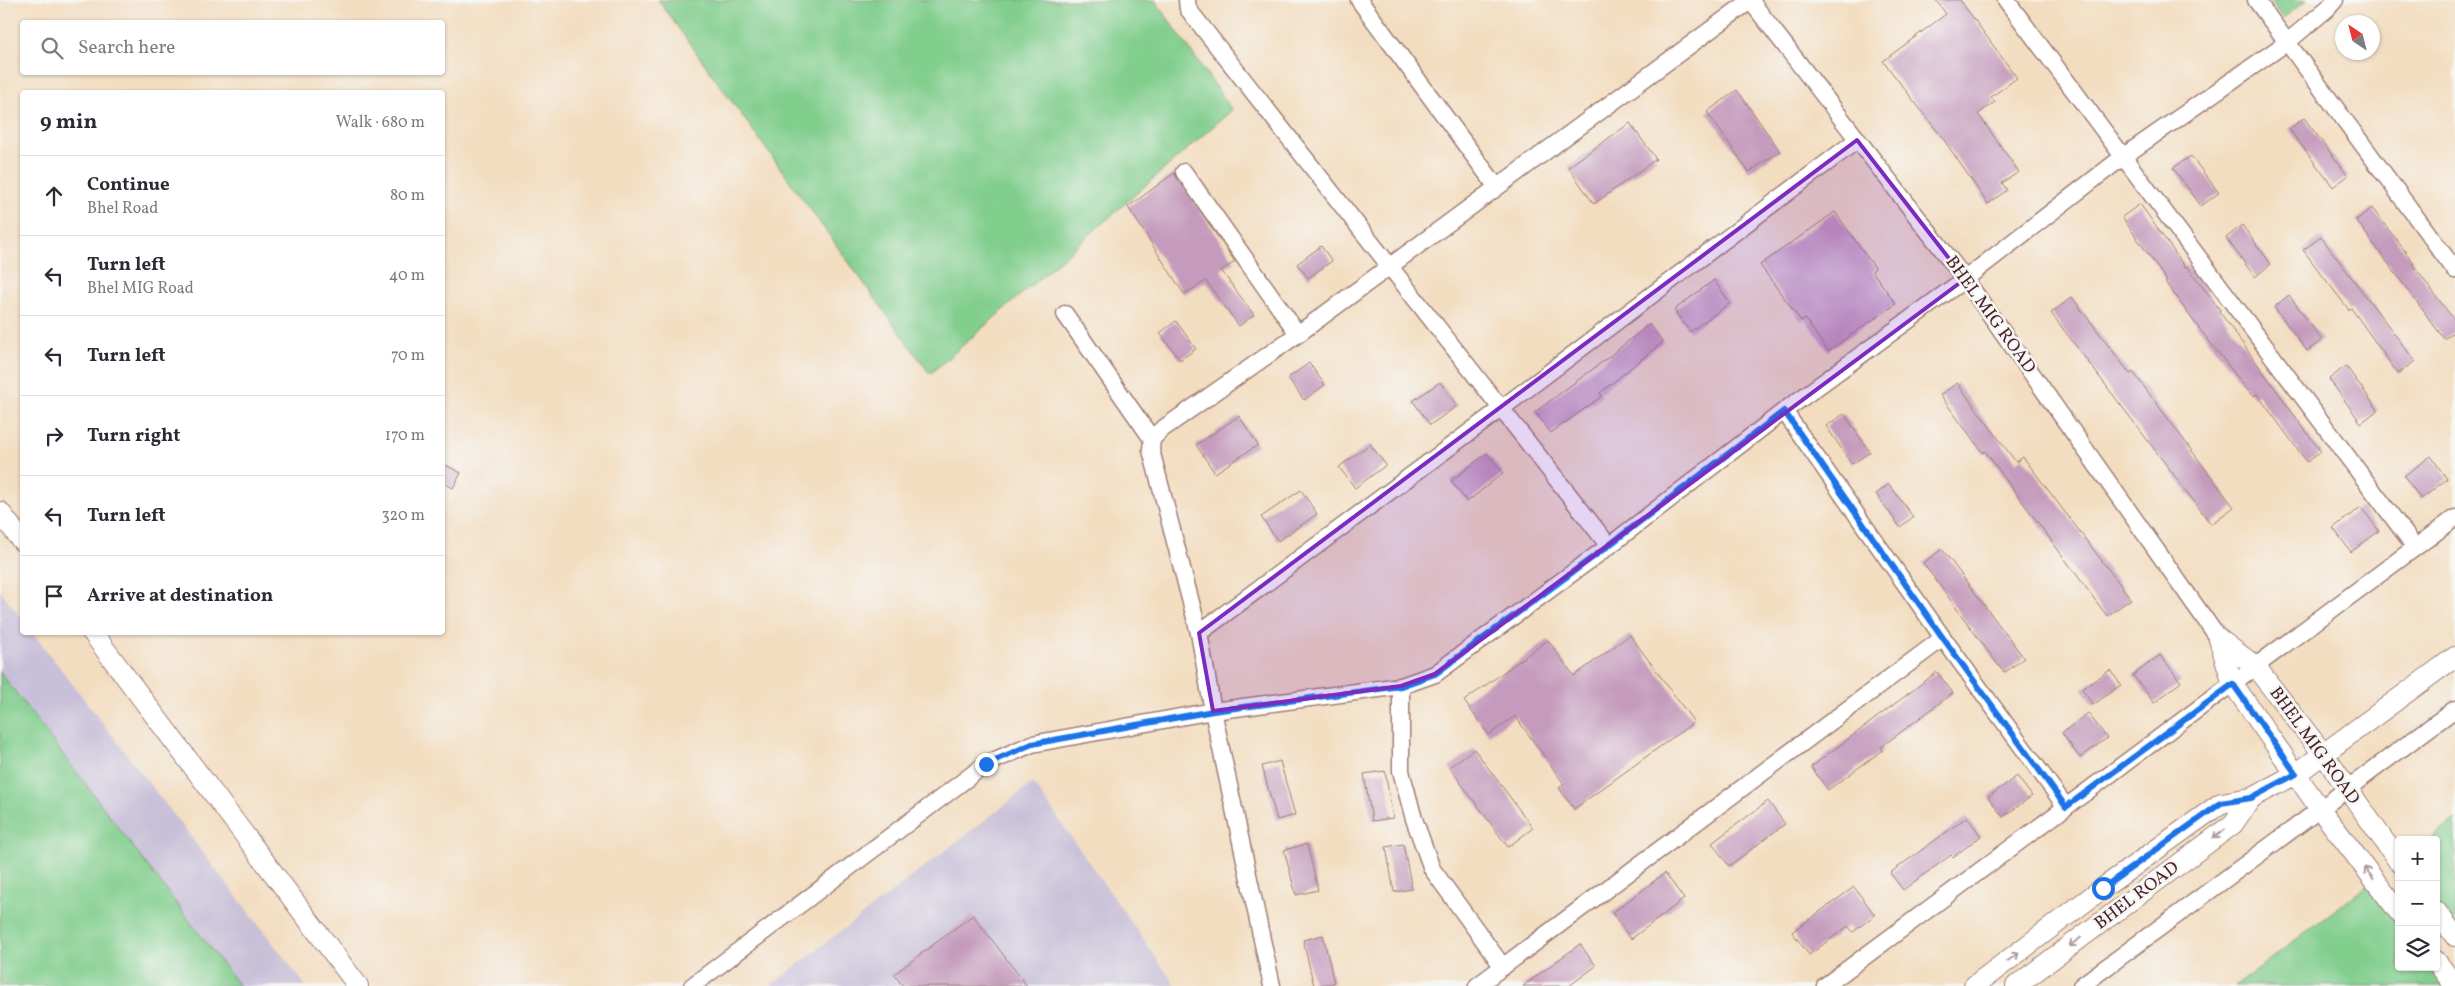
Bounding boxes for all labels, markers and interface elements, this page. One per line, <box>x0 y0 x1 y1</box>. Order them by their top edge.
north arrow <box>2335 15 2380 60</box>
search box <box>20 20 445 75</box>
icon: search <box>38 34 66 62</box>
text: Search here <box>78 35 175 61</box>
text: 9 min <box>40 108 97 137</box>
text: Walk · 680 m <box>336 112 425 134</box>
text: Continue <box>87 172 170 198</box>
icon: ahead <box>40 182 68 210</box>
text: 80 m <box>390 185 425 207</box>
text: Bhel Road <box>87 198 158 220</box>
street label: BHEL MIG ROAD <box>1939 251 2041 379</box>
text: Turn left <box>87 252 166 278</box>
icon: left <box>40 262 68 290</box>
text: 40 m <box>389 265 425 287</box>
text: Bhel MIG Road <box>87 278 194 300</box>
icon: left <box>40 342 68 370</box>
text: Turn left <box>87 343 166 369</box>
text: 70 m <box>391 345 425 367</box>
icon: right <box>40 422 68 450</box>
text: Turn right <box>87 423 180 449</box>
text: 170 m <box>385 425 425 447</box>
icon: left <box>40 502 68 530</box>
text: Turn left <box>87 503 166 529</box>
text: 320 m <box>381 505 425 527</box>
icon: arrive <box>40 582 68 610</box>
text: Arrive at destination <box>87 583 273 609</box>
street label: BHEL MIG ROAD <box>2263 682 2365 810</box>
route end <box>975 753 998 776</box>
one-way arrow <box>2212 829 2226 839</box>
map controls <box>2395 836 2440 971</box>
button: + <box>2395 836 2440 881</box>
street label: BHEL ROAD <box>2089 856 2185 936</box>
one-way arrow <box>2364 867 2375 880</box>
route start <box>2092 877 2115 900</box>
button: − <box>2395 881 2440 926</box>
button: layers <box>2395 926 2440 971</box>
one-way arrow <box>2069 936 2082 947</box>
one-way arrow <box>2006 951 2019 962</box>

